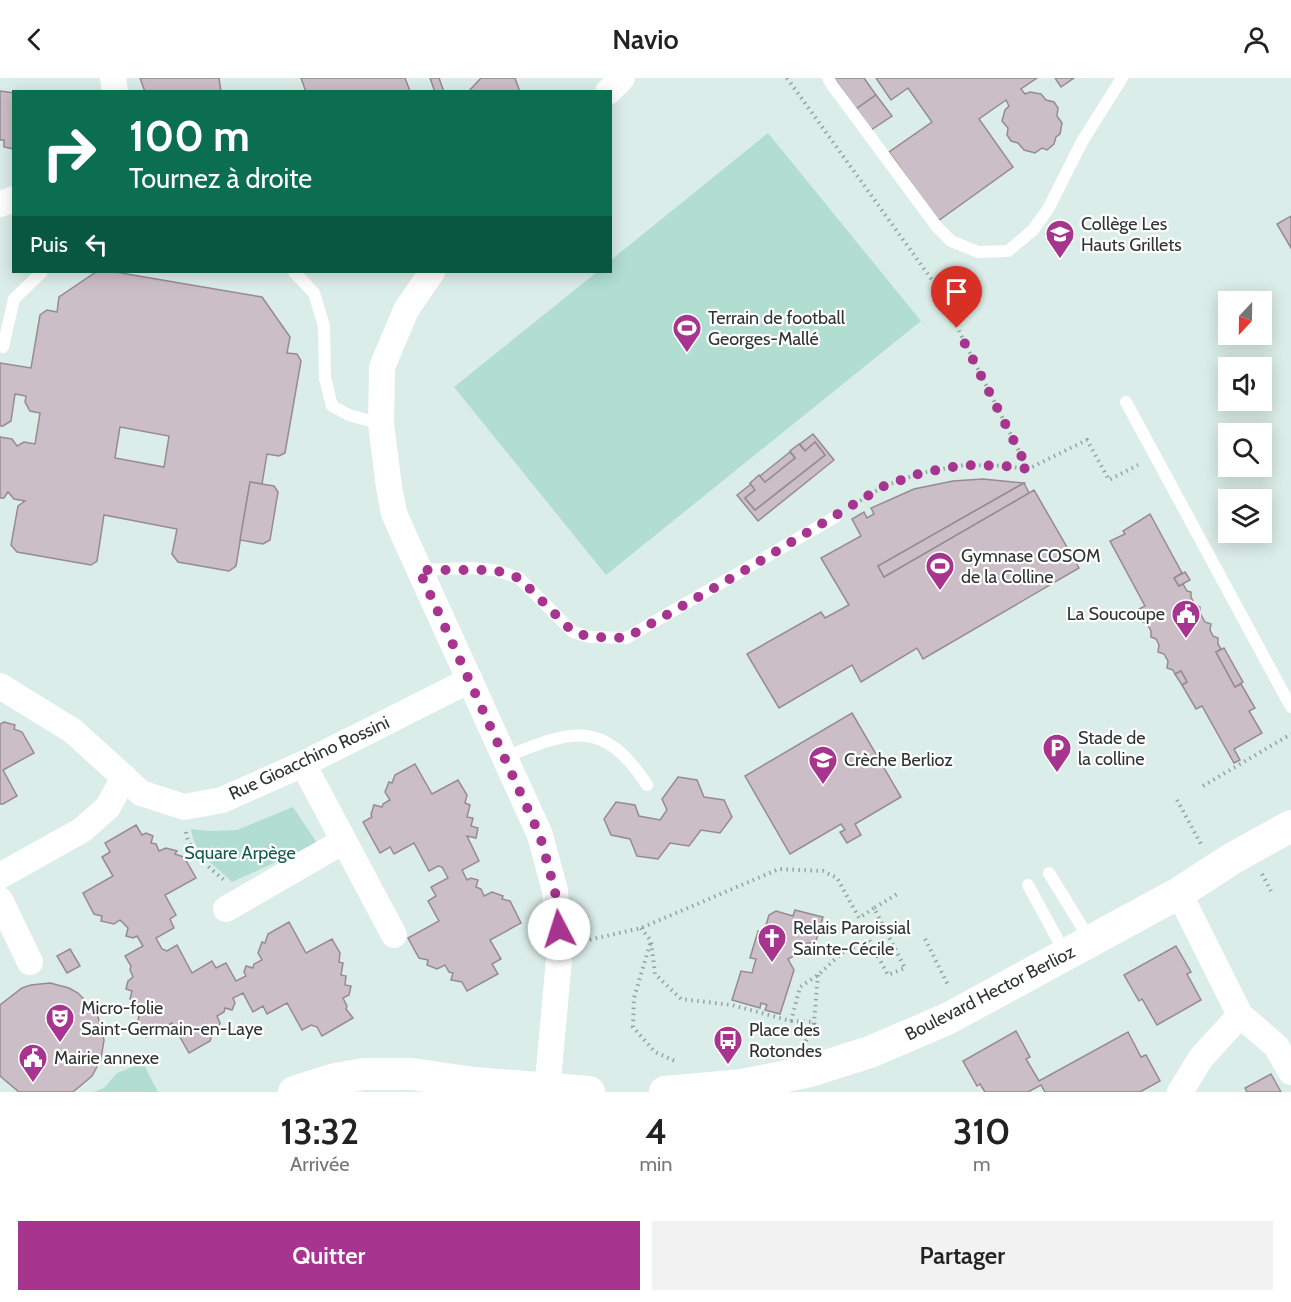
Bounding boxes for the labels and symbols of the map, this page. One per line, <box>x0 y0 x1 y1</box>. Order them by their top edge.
place label: Collège Les Hauts Grillets <box>1081 213 1182 256</box>
school or university icon: Collège Les Hauts Grillets <box>1044 218 1076 260</box>
pin <box>931 266 982 328</box>
north arrow <box>1218 291 1272 345</box>
place label: Terrain de football Georges-Mallé <box>708 307 846 350</box>
sports icon: Terrain de football Georges-Mallé <box>671 312 703 354</box>
place label: Gymnase COSOM de la Colline <box>961 545 1101 588</box>
sports icon: Gymnase COSOM de la Colline <box>924 550 956 592</box>
public building icon: La Soucoupe <box>1170 598 1202 640</box>
place label: La Soucoupe <box>1067 603 1165 625</box>
street label: Rue Gioacchino Rossini <box>225 711 393 805</box>
place label: Stade de la colline <box>1078 727 1145 770</box>
parking icon: Stade de la colline <box>1041 732 1073 774</box>
school or university icon: Crèche Berlioz <box>807 744 839 786</box>
place label: Crèche Berlioz <box>844 749 953 771</box>
park label: Square Arpège <box>184 842 296 864</box>
position arrow <box>527 897 591 961</box>
place label: Relais Paroissial Sainte-Cécile <box>793 917 911 960</box>
church icon: Relais Paroissial Sainte-Cécile <box>756 922 788 964</box>
street label: Boulevard Hector Berlioz <box>901 940 1079 1045</box>
place label: Micro-folie Saint-Germain-en-Laye <box>81 997 263 1040</box>
theatre icon: Micro-folie Saint-Germain-en-Laye <box>44 1002 76 1044</box>
place label: Place des Rotondes <box>749 1019 822 1062</box>
bus stop icon: Place des Rotondes <box>712 1024 744 1066</box>
public building icon: Mairie annexe <box>17 1042 49 1084</box>
place label: Mairie annexe <box>54 1047 159 1069</box>

